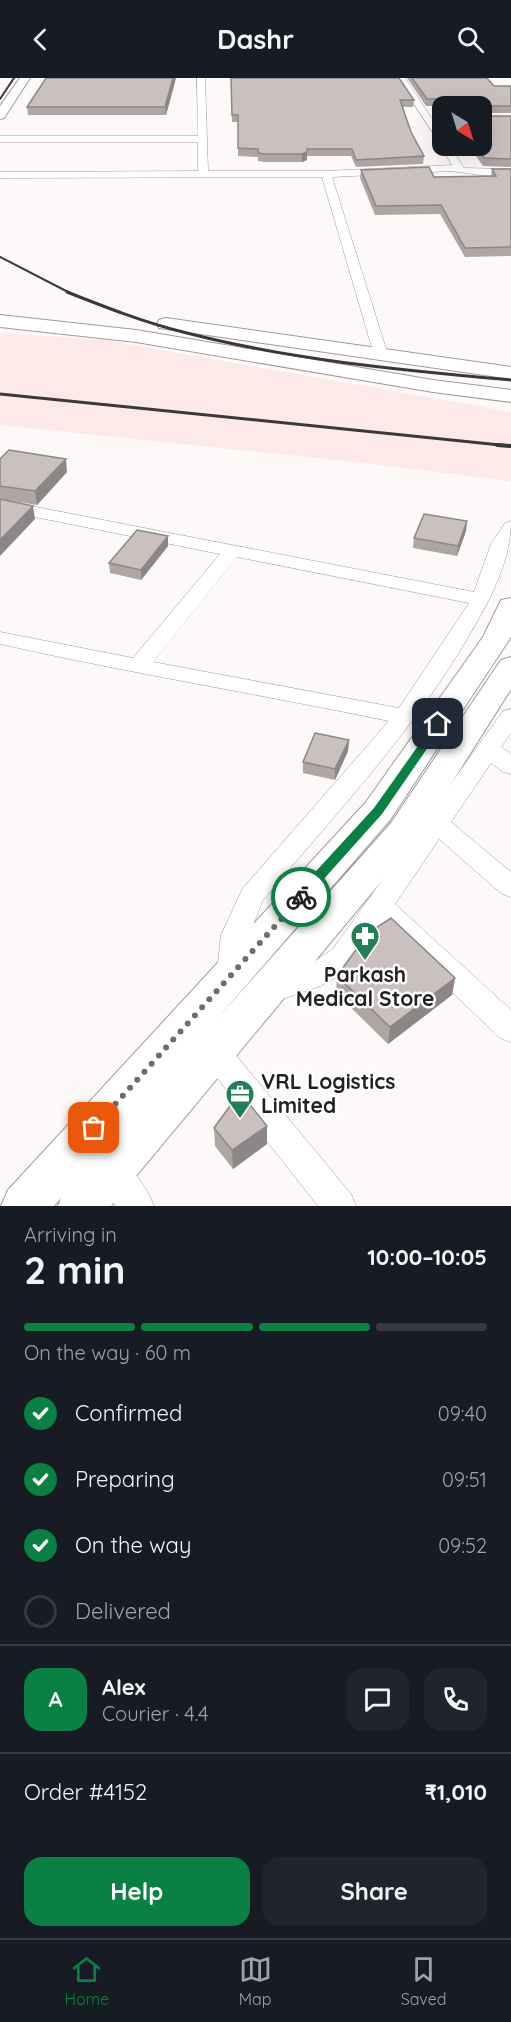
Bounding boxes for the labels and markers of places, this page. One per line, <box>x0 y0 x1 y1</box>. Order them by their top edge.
pin <box>412 698 463 749</box>
pharmacy icon: Parkash Medical Store <box>349 920 381 962</box>
place label: Parkash Medical Store <box>296 961 434 1011</box>
place label: VRL Logistics Limited <box>261 1068 395 1118</box>
office icon: VRL Logistics Limited <box>224 1078 256 1120</box>
pin <box>68 1102 119 1153</box>

